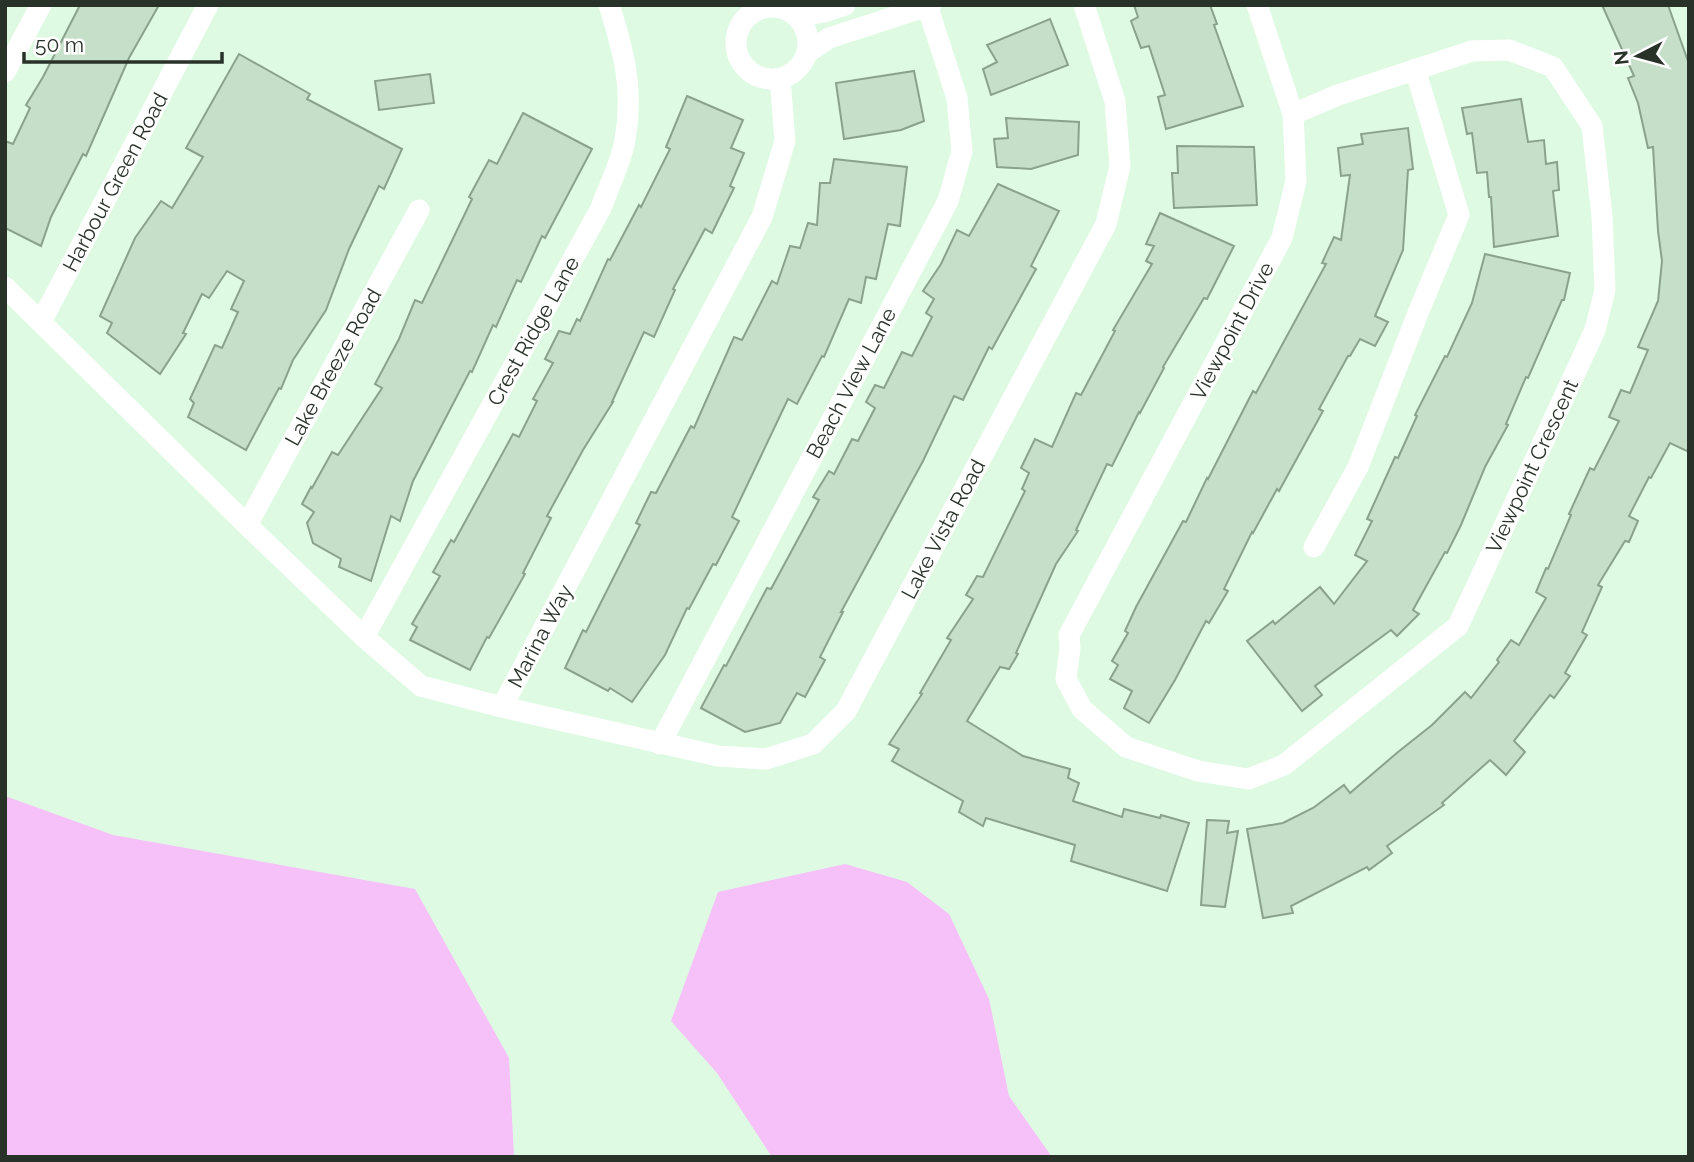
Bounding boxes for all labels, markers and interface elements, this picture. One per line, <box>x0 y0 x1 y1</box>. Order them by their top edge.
scale bar <box>24 21 222 65</box>
north arrow <box>1603 21 1673 91</box>
text: 50 m <box>35 32 84 57</box>
text: N <box>1609 49 1633 66</box>
street label: Harbour Green Road <box>57 88 173 276</box>
street label: Crest Ridge Lane <box>482 252 584 410</box>
street label: Viewpoint Drive <box>1185 258 1279 404</box>
street label: Lake Breeze Road <box>279 284 387 450</box>
street label: Beach View Lane <box>801 303 901 463</box>
street label: Viewpoint Crescent <box>1481 375 1583 557</box>
street label: Lake Vista Road <box>896 455 990 603</box>
street label: Marina Way <box>502 580 578 692</box>

